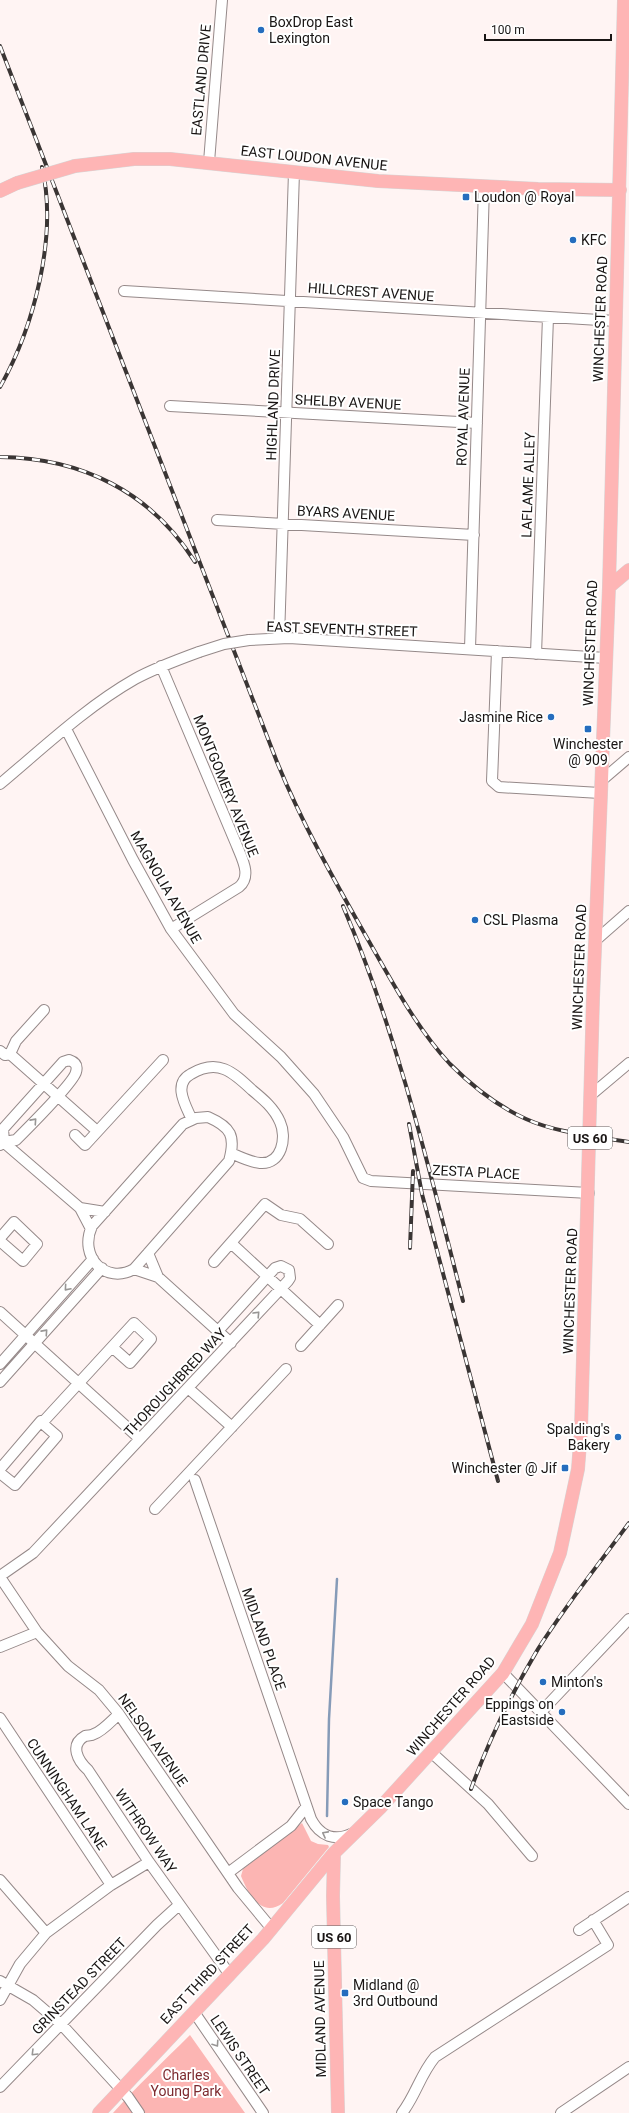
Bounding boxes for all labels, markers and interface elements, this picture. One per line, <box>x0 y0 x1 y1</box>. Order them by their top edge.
place label: BoxDrop East Lexington <box>269 14 353 46</box>
scale bar <box>485 16 611 42</box>
text: 100 m <box>491 23 525 37</box>
street label: EASTLAND DRIVE <box>188 24 214 136</box>
marker: BoxDrop East Lexington <box>256 25 266 35</box>
street label: EAST LOUDON AVENUE <box>240 142 388 174</box>
place label: Loudon @ Royal <box>474 189 574 205</box>
marker: Loudon @ Royal <box>461 192 471 202</box>
place label: KFC <box>581 232 607 248</box>
marker: KFC <box>568 235 578 245</box>
street label: WINCHESTER ROAD <box>590 256 610 382</box>
street label: HILLCREST AVENUE <box>307 280 435 304</box>
street label: HIGHLAND DRIVE <box>263 349 283 461</box>
street label: ROYAL AVENUE <box>453 368 473 466</box>
street label: SHELBY AVENUE <box>294 391 402 413</box>
street label: LAFLAME ALLEY <box>518 431 538 538</box>
street label: BYARS AVENUE <box>297 502 395 524</box>
street label: WINCHESTER ROAD <box>580 580 600 706</box>
street label: EAST SEVENTH STREET <box>266 618 419 640</box>
place label: Jasmine Rice <box>459 709 543 725</box>
marker: Jasmine Rice <box>546 712 556 722</box>
street label: MONTGOMERY AVENUE <box>190 713 262 859</box>
marker: Winchester @ 909 <box>583 724 593 734</box>
place label: Winchester @ 909 <box>553 736 623 768</box>
street label: MAGNOLIA AVENUE <box>127 828 205 946</box>
street label: WINCHESTER ROAD <box>569 904 589 1030</box>
place label: CSL Plasma <box>483 912 558 928</box>
marker: CSL Plasma <box>470 915 480 925</box>
one-way arrow <box>29 1118 37 1126</box>
road number: US 60 <box>568 1127 612 1149</box>
street label: ZESTA PLACE <box>432 1162 520 1182</box>
street label: WINCHESTER ROAD <box>560 1228 580 1354</box>
one-way arrow <box>64 1284 71 1291</box>
one-way arrow <box>252 1311 260 1319</box>
street label: THOROUGHBRED WAY <box>121 1324 230 1439</box>
one-way arrow <box>40 1330 47 1337</box>
place label: Spalding's Bakery <box>547 1421 610 1453</box>
marker: Spalding's Bakery <box>613 1432 623 1442</box>
place label: Winchester @ Jif <box>451 1460 557 1476</box>
marker: Winchester @ Jif <box>560 1463 570 1473</box>
street label: MIDLAND PLACE <box>239 1586 289 1692</box>
street label: WINCHESTER ROAD <box>403 1653 499 1759</box>
place label: Minton's <box>551 1674 603 1690</box>
marker: Minton's <box>538 1677 548 1687</box>
street label: NELSON AVENUE <box>115 1691 191 1789</box>
place label: Eppings on Eastside <box>485 1696 554 1728</box>
marker: Eppings on Eastside <box>557 1707 567 1717</box>
street label: CUNNINGHAM LANE <box>24 1735 110 1853</box>
street label: WITHROW WAY <box>112 1786 180 1876</box>
place label: Space Tango <box>353 1794 434 1810</box>
marker: Space Tango <box>340 1797 350 1807</box>
one-way arrow <box>322 1831 329 1838</box>
street label: EAST THIRD STREET <box>157 1921 258 2027</box>
road number: US 60 <box>312 1926 356 1948</box>
street label: GRINSTEAD STREET <box>29 1934 130 2038</box>
street label: MIDLAND AVENUE <box>311 1960 329 2078</box>
place label: Midland @ 3rd Outbound <box>353 1977 438 2009</box>
marker: Midland @ 3rd Outbound <box>340 1988 350 1998</box>
street label: LEWIS STREET <box>207 2012 273 2099</box>
one-way arrow <box>211 2040 219 2047</box>
one-way arrow <box>31 2048 39 2056</box>
park label: Charles Young Park <box>151 2067 222 2099</box>

